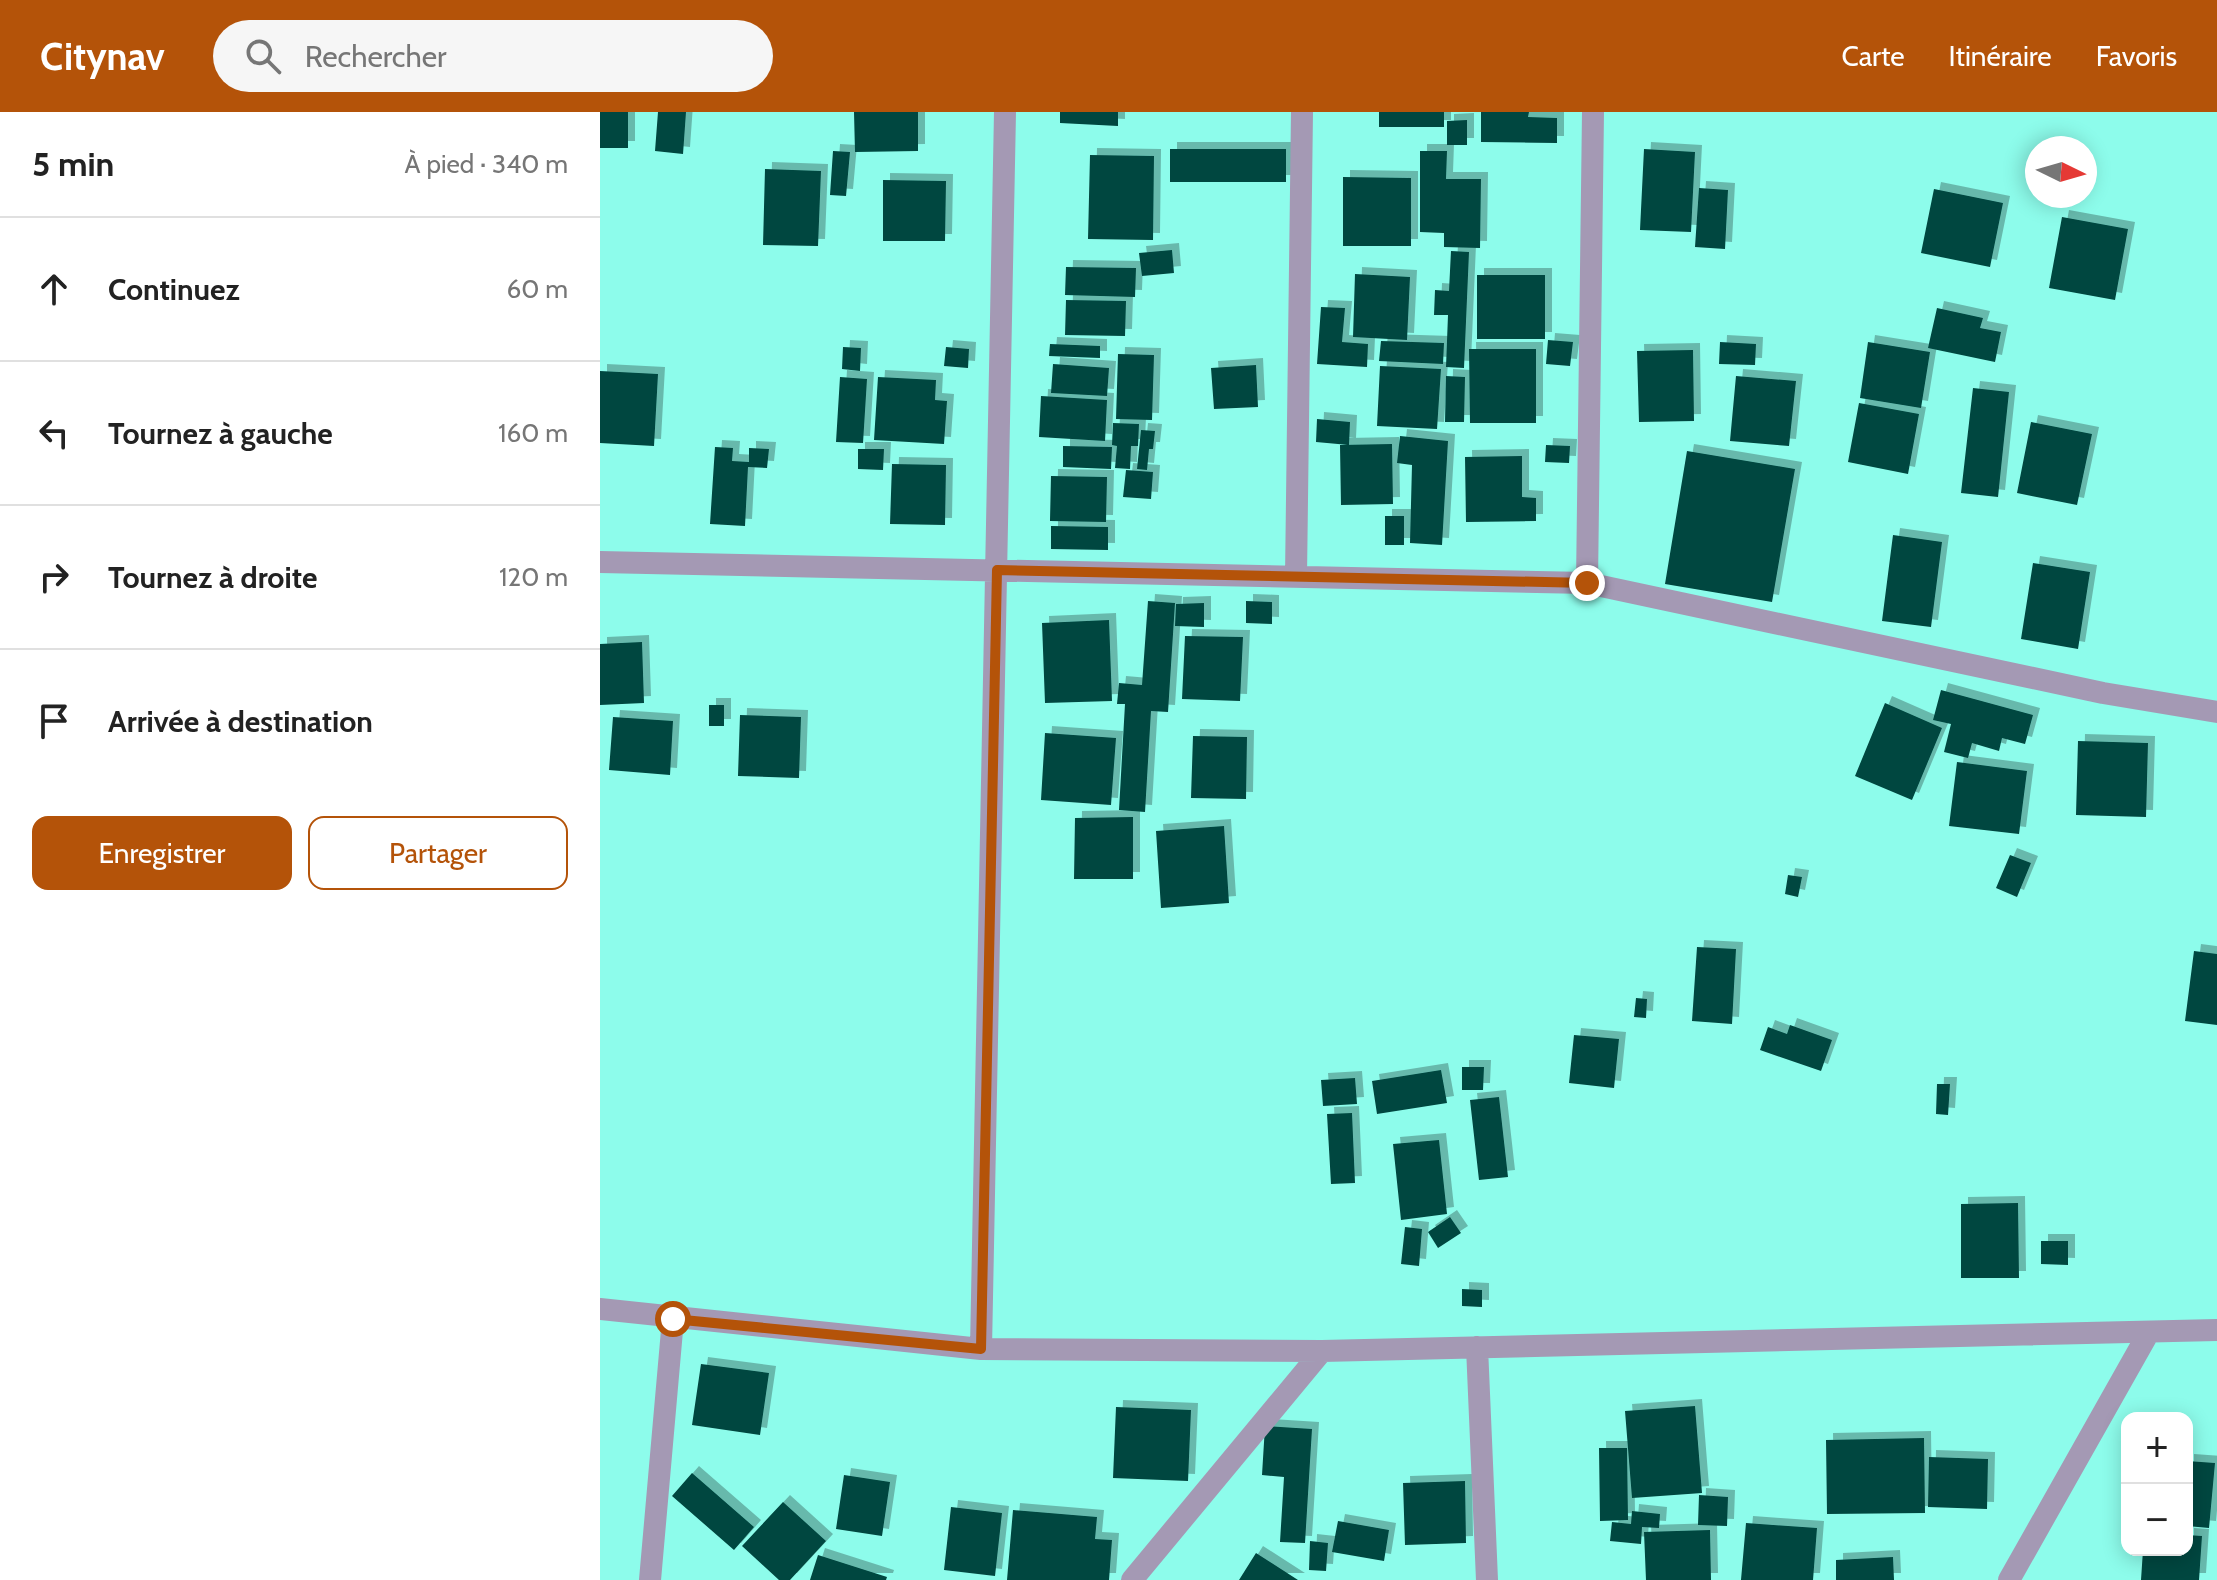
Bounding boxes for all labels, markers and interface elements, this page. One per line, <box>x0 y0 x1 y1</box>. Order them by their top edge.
search box <box>213 20 773 92</box>
text: Citynav <box>40 33 165 80</box>
icon: search <box>241 34 285 78</box>
text: Rechercher <box>305 38 447 75</box>
text: Carte <box>1841 39 1905 73</box>
text: Itinéraire <box>1949 39 2052 73</box>
text: Favoris <box>2096 39 2177 73</box>
north arrow <box>2025 136 2097 208</box>
text: 5 min <box>32 143 114 185</box>
text: À pied · 340 m <box>405 148 568 180</box>
icon: ahead <box>32 267 76 311</box>
text: Continuez <box>108 271 240 308</box>
text: 60 m <box>506 273 568 305</box>
icon: left <box>32 411 76 455</box>
text: Tournez à gauche <box>108 415 333 452</box>
text: 160 m <box>498 417 568 449</box>
icon: right <box>32 555 76 599</box>
text: Tournez à droite <box>108 559 317 596</box>
text: 120 m <box>499 561 568 593</box>
route end <box>1569 565 1605 601</box>
icon: arrive <box>32 699 76 743</box>
text: Arrivée à destination <box>108 703 373 740</box>
button: Enregistrer <box>32 816 292 890</box>
button: Partager <box>308 816 568 890</box>
route start <box>655 1301 691 1337</box>
map controls <box>2121 1412 2193 1556</box>
button: + <box>2121 1412 2193 1484</box>
button: − <box>2121 1484 2193 1556</box>

